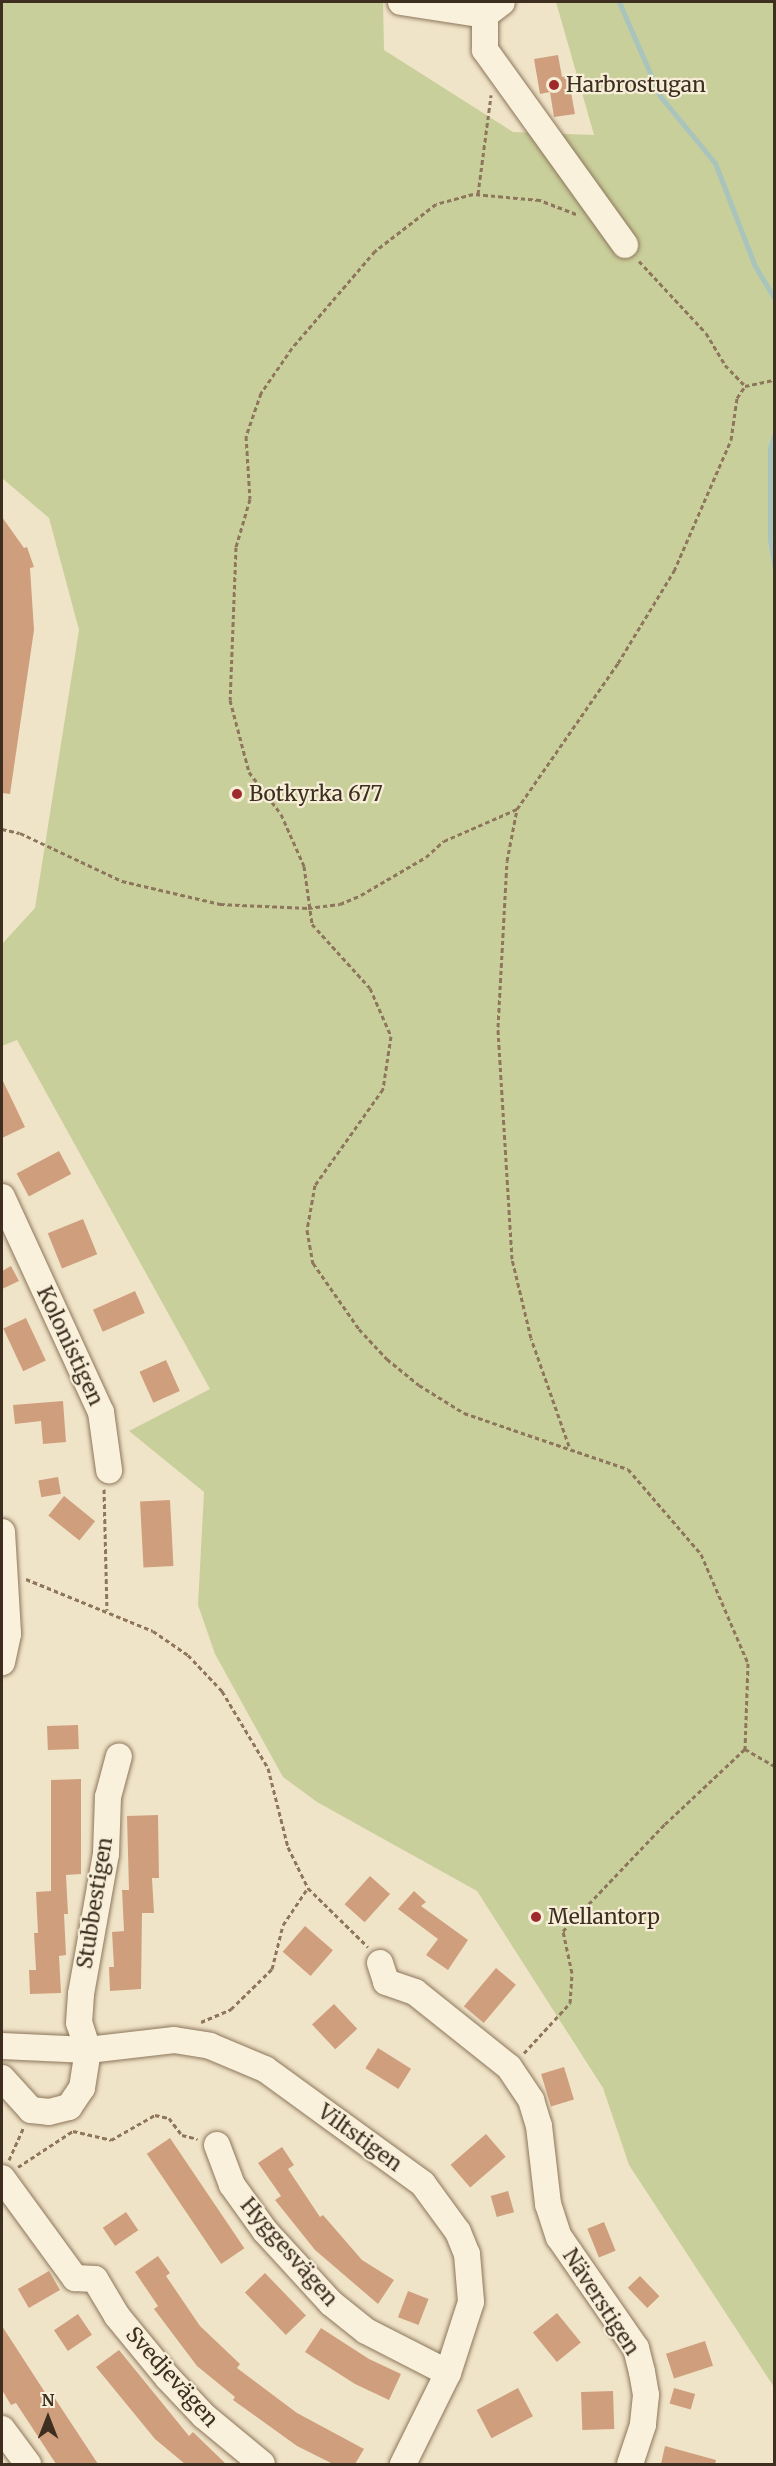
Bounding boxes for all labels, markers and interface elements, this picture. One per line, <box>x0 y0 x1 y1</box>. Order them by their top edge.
place label: Harbrostugan <box>566 72 706 98</box>
marker: Harbrostugan <box>547 78 561 92</box>
place label: Botkyrka 677 <box>249 781 383 807</box>
marker: Botkyrka 677 <box>230 787 244 801</box>
street label: Kolonistigen <box>31 1282 109 1410</box>
street label: Stubbestigen <box>72 1835 118 1971</box>
place label: Mellantorp <box>548 1904 660 1930</box>
marker: Mellantorp <box>529 1910 543 1924</box>
street label: Viltstigen <box>313 2099 407 2177</box>
street label: Hyggesvägen <box>235 2193 343 2311</box>
street label: Näverstigen <box>557 2244 645 2360</box>
street label: Svedjevägen <box>121 2322 223 2432</box>
north arrow <box>18 2388 78 2448</box>
text: N <box>42 2390 54 2410</box>

